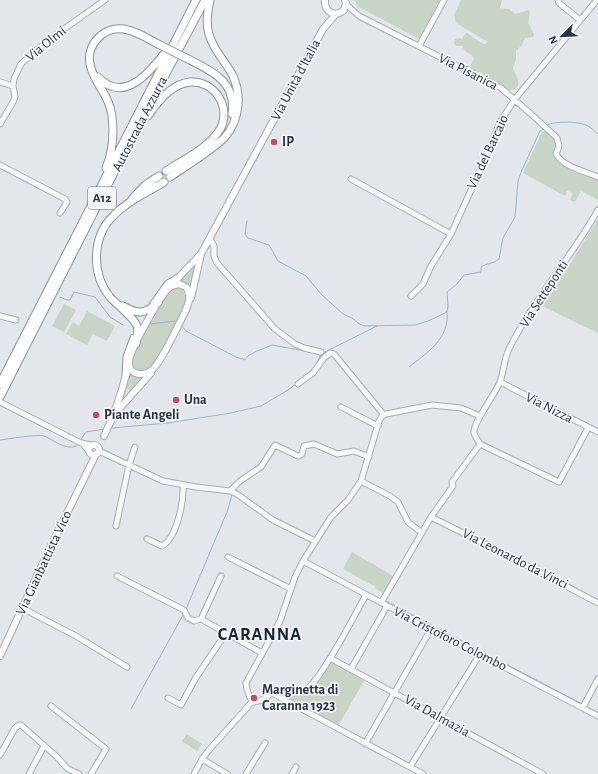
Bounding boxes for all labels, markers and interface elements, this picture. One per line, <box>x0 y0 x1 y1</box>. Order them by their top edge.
north arrow <box>542 16 582 56</box>
street label: Via Olmi <box>23 24 69 64</box>
text: N <box>547 34 560 46</box>
street label: Via Unità d'Italia <box>269 37 324 123</box>
street label: Via Pisanica <box>436 51 500 93</box>
street label: Autostrada Azzurra <box>110 74 170 174</box>
street label: Via del Barcaio <box>465 113 511 191</box>
place label: IP <box>282 135 294 149</box>
marker: IP <box>269 137 279 147</box>
road number: A12 <box>88 187 116 209</box>
street label: Via Setteponti <box>517 258 571 330</box>
street label: Via Nizza <box>523 390 575 426</box>
place label: Una <box>184 393 207 407</box>
marker: Una <box>171 395 181 405</box>
place label: Piante Angeli <box>104 408 179 422</box>
marker: Piante Angeli <box>91 410 101 420</box>
street label: Via Gianbattista Vico <box>14 509 74 617</box>
street label: Via Leonardo da Vinci <box>460 526 570 592</box>
street label: Via Cristoforo Colombo <box>391 604 509 674</box>
district label: CARANNA <box>218 626 302 644</box>
place label: Marginetta di Caranna 1923 <box>262 683 338 713</box>
street label: Via Dalmazia <box>402 692 472 740</box>
marker: Marginetta di Caranna 1923 <box>249 693 259 703</box>

